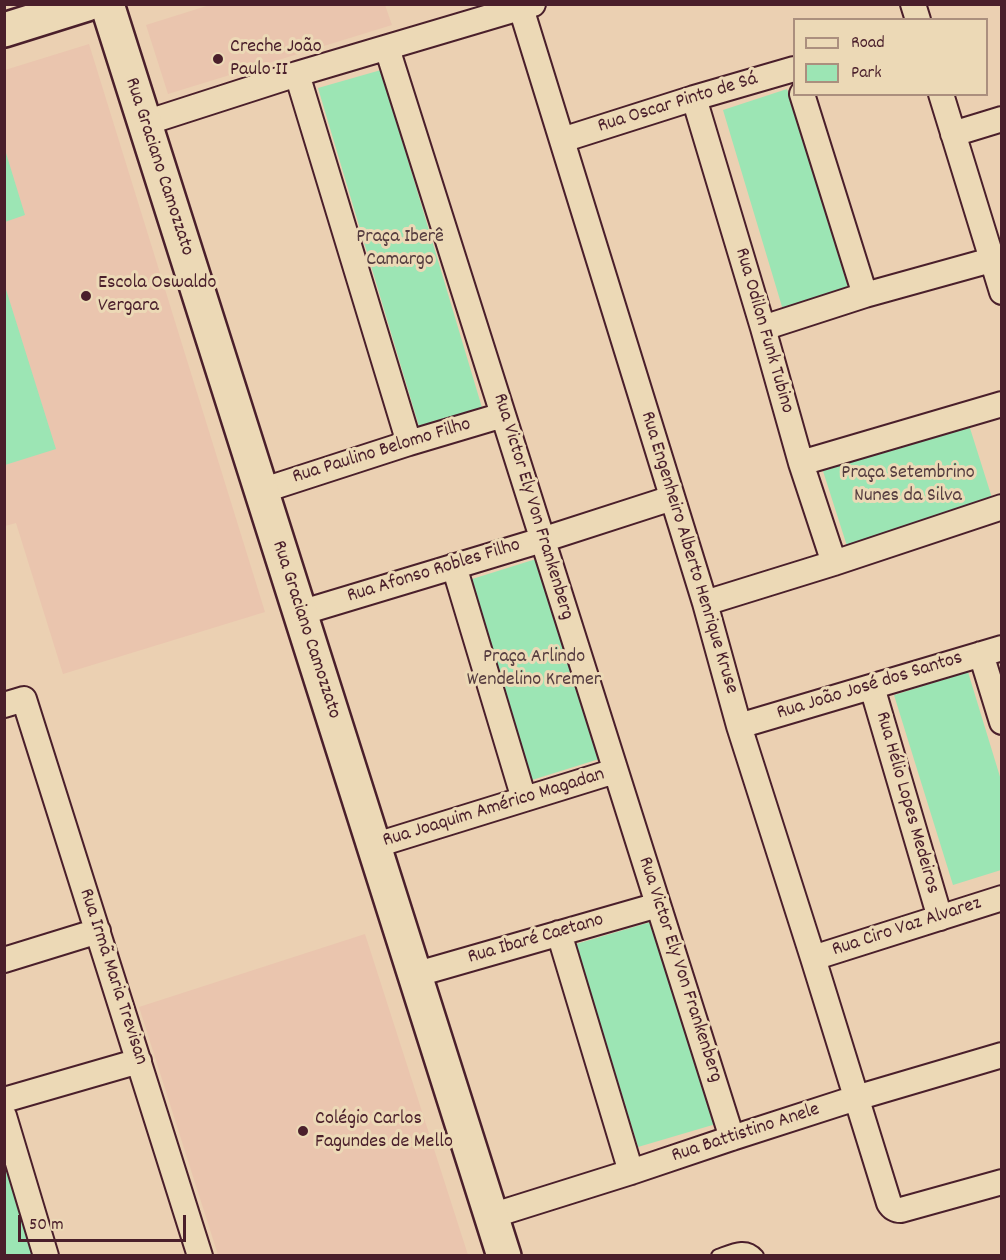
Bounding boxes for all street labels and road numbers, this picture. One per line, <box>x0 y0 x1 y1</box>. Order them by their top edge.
street label: Rua Oscar Pinto de Sá <box>595 68 761 140</box>
street label: Rua Graciano Camozzato <box>118 75 198 259</box>
street label: Rua Odilon Funk Tubino <box>728 246 798 416</box>
street label: Rua Victor Ely Von Frankenberg <box>486 391 578 623</box>
street label: Rua Engenheiro Alberto Henrique Kruse <box>634 409 742 697</box>
street label: Rua Paulino Belomo Filho <box>290 413 474 491</box>
street label: Rua Afonso Robles Filho <box>345 534 523 610</box>
street label: Rua Graciano Camozzato <box>265 538 345 722</box>
street label: Rua João José dos Santos <box>774 647 966 727</box>
street label: Rua Hélio Lopes Medeiros <box>869 709 943 897</box>
street label: Rua Joaquim Américo Magadan <box>380 764 608 854</box>
street label: Rua Victor Ely Von Frankenberg <box>631 854 727 1086</box>
street label: Rua Irmã Maria Trevisan <box>72 886 152 1068</box>
street label: Rua Ciro Vaz Alvarez <box>830 893 984 963</box>
street label: Rua Ibaré Caetano <box>465 909 607 971</box>
street label: Rua Battistino Anele <box>669 1099 823 1169</box>

